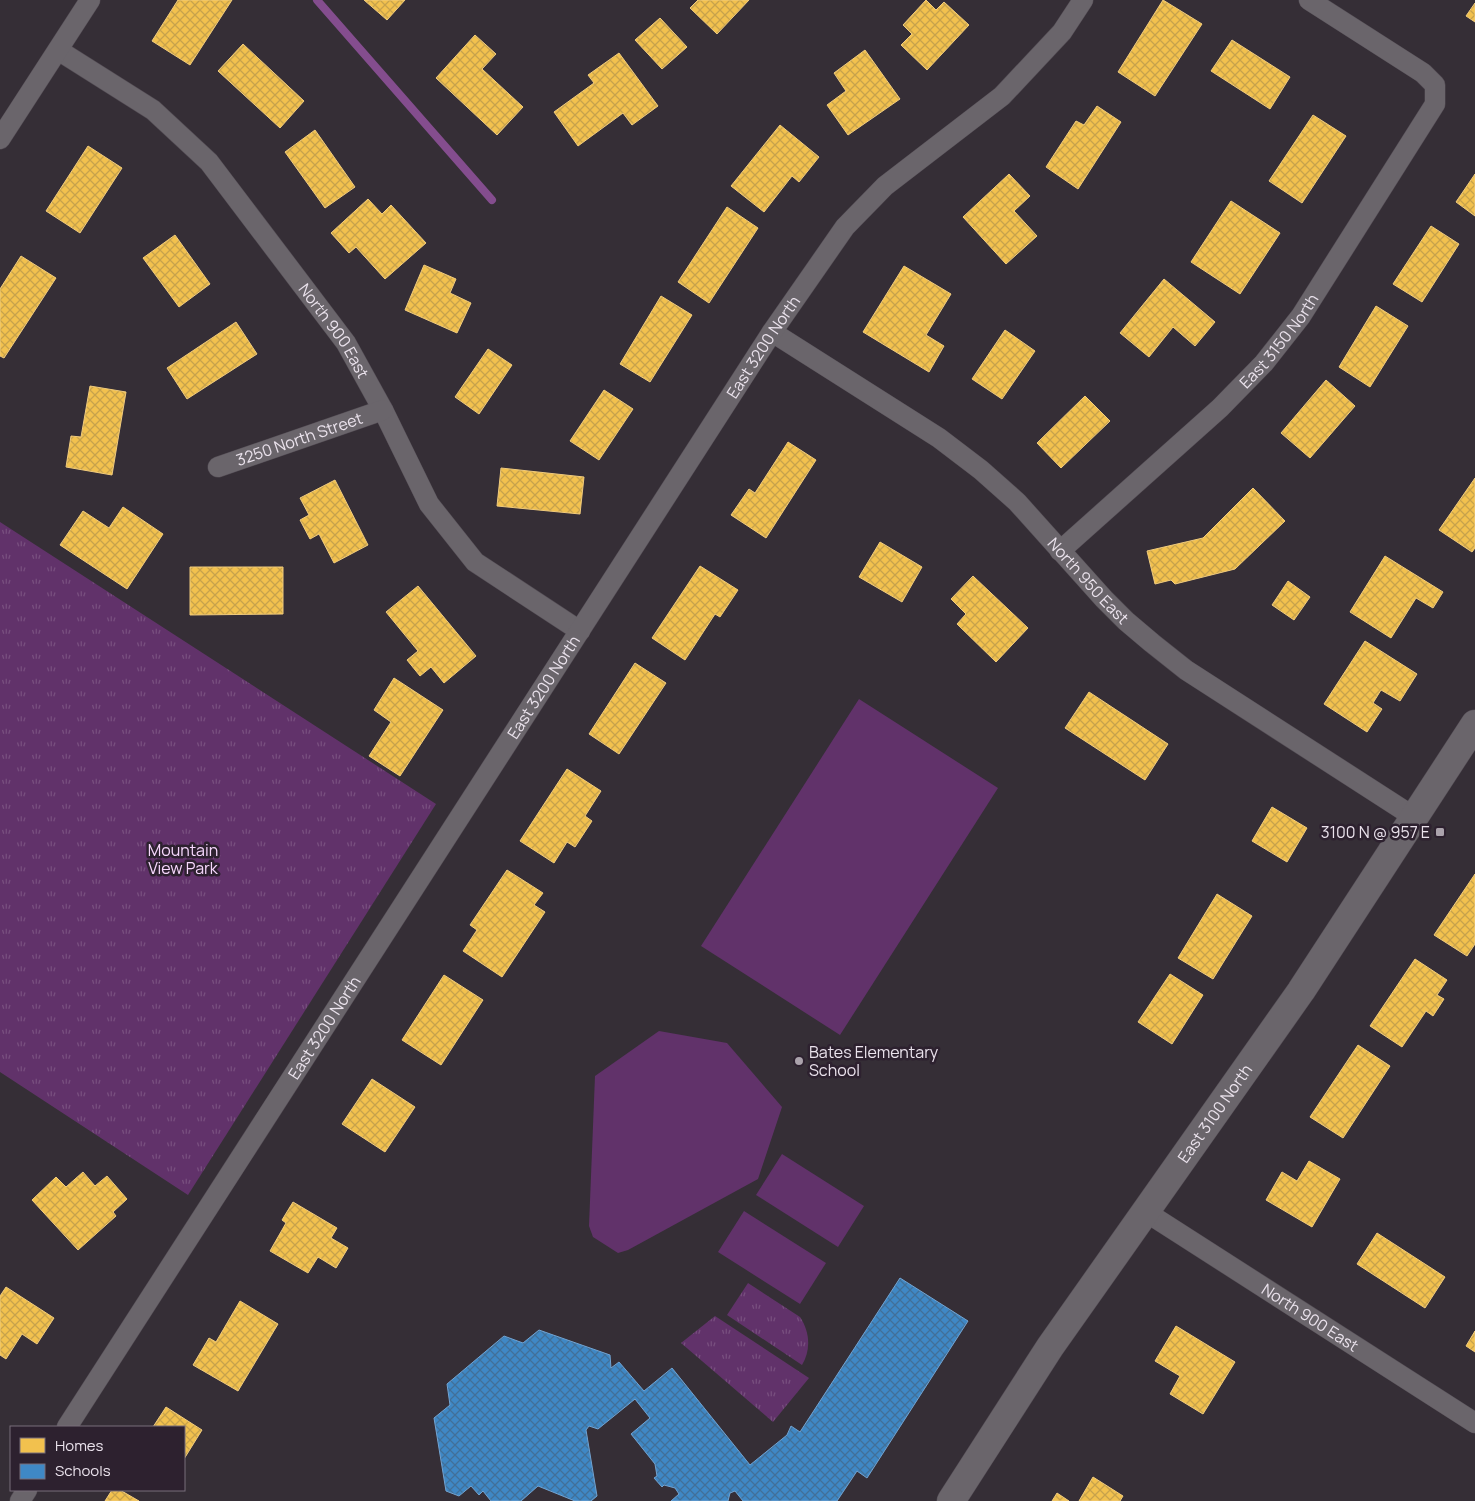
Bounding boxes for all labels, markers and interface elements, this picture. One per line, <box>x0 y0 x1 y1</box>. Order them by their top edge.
street label: North 900 East <box>294 279 374 382</box>
street label: East 3150 North <box>1234 289 1323 393</box>
street label: East 3200 North <box>721 291 805 403</box>
street label: 3250 North Street <box>233 407 366 471</box>
street label: North 950 East <box>1043 533 1134 629</box>
street label: East 3200 North <box>502 631 585 743</box>
place label: 3100 N @ 957 E <box>1321 821 1430 843</box>
marker: 3100 N @ 957 E <box>1434 826 1446 838</box>
park label: Mountain View Park <box>148 839 219 879</box>
street label: East 3200 North <box>283 972 366 1084</box>
place label: Bates Elementary School <box>809 1041 939 1081</box>
marker: Bates Elementary School <box>793 1055 805 1067</box>
street label: East 3100 North <box>1172 1060 1257 1167</box>
street label: North 900 East <box>1258 1278 1363 1356</box>
legend <box>10 1426 185 1491</box>
text: Homes <box>55 1435 104 1456</box>
text: Schools <box>55 1460 111 1481</box>

